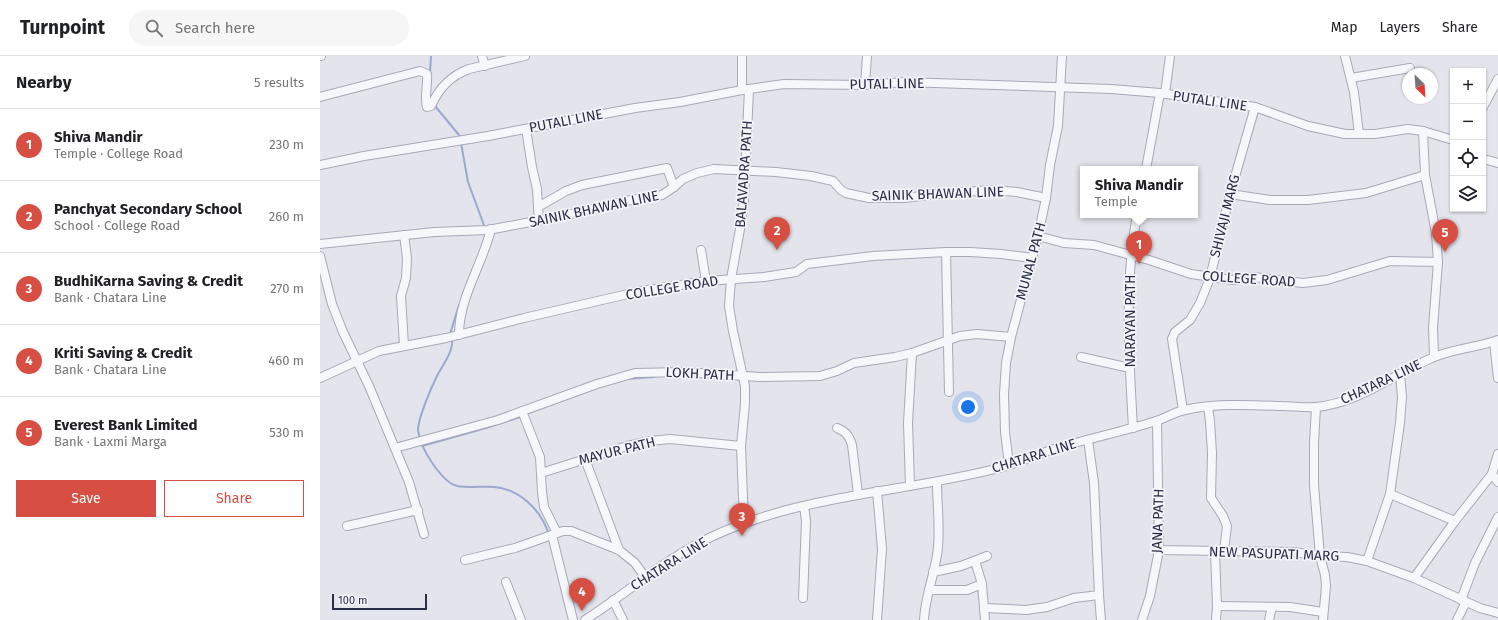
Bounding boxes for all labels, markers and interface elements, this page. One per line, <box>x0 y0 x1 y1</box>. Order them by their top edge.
search box <box>129 10 409 46</box>
text: Turnpoint <box>20 16 105 39</box>
icon: search <box>143 17 165 39</box>
text: Search here <box>175 19 255 37</box>
text: Map <box>1331 19 1357 36</box>
text: Layers <box>1379 19 1420 36</box>
text: Share <box>1442 19 1478 36</box>
north arrow <box>1402 68 1438 104</box>
map controls <box>1450 68 1486 212</box>
button: + <box>1450 68 1486 104</box>
text: Nearby <box>16 72 71 93</box>
text: 5 results <box>254 75 304 90</box>
street label: PUTALI LINE <box>849 75 925 93</box>
street label: PUTALI LINE <box>1172 87 1248 115</box>
button: − <box>1450 104 1486 140</box>
street label: PUTALI LINE <box>528 106 604 136</box>
street label: BALAVADRA PATH <box>732 120 756 228</box>
text: Shiva Mandir <box>54 128 143 146</box>
text: 1 <box>26 137 32 152</box>
text: 230 m <box>269 137 304 152</box>
button: locate <box>1450 140 1486 176</box>
text: Temple · College Road <box>54 146 183 161</box>
popup <box>1080 166 1198 218</box>
street label: SHIVAJI MARG <box>1206 173 1244 259</box>
text: Shiva Mandir <box>1095 176 1183 194</box>
button: layers <box>1450 176 1486 212</box>
street label: SAINIK BHAWAN LINE <box>872 183 1004 205</box>
street label: SAINIK BHAWAN LINE <box>527 187 661 231</box>
text: Temple <box>1095 194 1138 209</box>
text: Panchyat Secondary School <box>54 200 242 218</box>
text: 2 <box>26 209 32 224</box>
text: 260 m <box>269 209 304 224</box>
pin: 2 <box>764 217 790 250</box>
text: School · College Road <box>54 218 180 233</box>
pin: 5 <box>1432 219 1458 252</box>
street label: MUNAL PATH <box>1012 220 1050 302</box>
pin: 1 <box>1126 231 1152 264</box>
street label: COLLEGE ROAD <box>1202 267 1296 291</box>
text: BudhiKarna Saving & Credit <box>54 272 243 290</box>
street label: COLLEGE ROAD <box>625 272 719 304</box>
street label: NARAYAN PATH <box>1122 274 1139 368</box>
text: 3 <box>26 281 32 296</box>
text: 270 m <box>270 281 304 296</box>
text: Bank · Chatara Line <box>54 290 167 305</box>
text: Kriti Saving & Credit <box>54 344 193 362</box>
text: 4 <box>25 353 33 368</box>
text: 460 m <box>268 353 304 368</box>
street label: CHATARA LINE <box>1338 356 1424 408</box>
text: Bank · Chatara Line <box>54 362 167 377</box>
street label: LOKH PATH <box>665 364 735 384</box>
your location <box>958 397 978 417</box>
text: Everest Bank Limited <box>54 416 197 434</box>
text: 5 <box>26 425 32 440</box>
text: 530 m <box>269 425 304 440</box>
street label: MAYUR PATH <box>577 433 657 469</box>
text: Bank · Laxmi Marga <box>54 434 167 449</box>
street label: CHATARA LINE <box>990 435 1078 477</box>
button: Save <box>16 480 156 517</box>
button: Share <box>164 480 304 517</box>
street label: JANA PATH <box>1148 488 1168 554</box>
pin: 3 <box>729 503 755 536</box>
street label: CHATARA LINE <box>627 534 711 594</box>
street label: NEW PASUPATI MARG <box>1209 543 1339 565</box>
pin: 4 <box>569 578 595 611</box>
scale bar <box>332 592 427 611</box>
text: 100 m <box>338 594 367 607</box>

